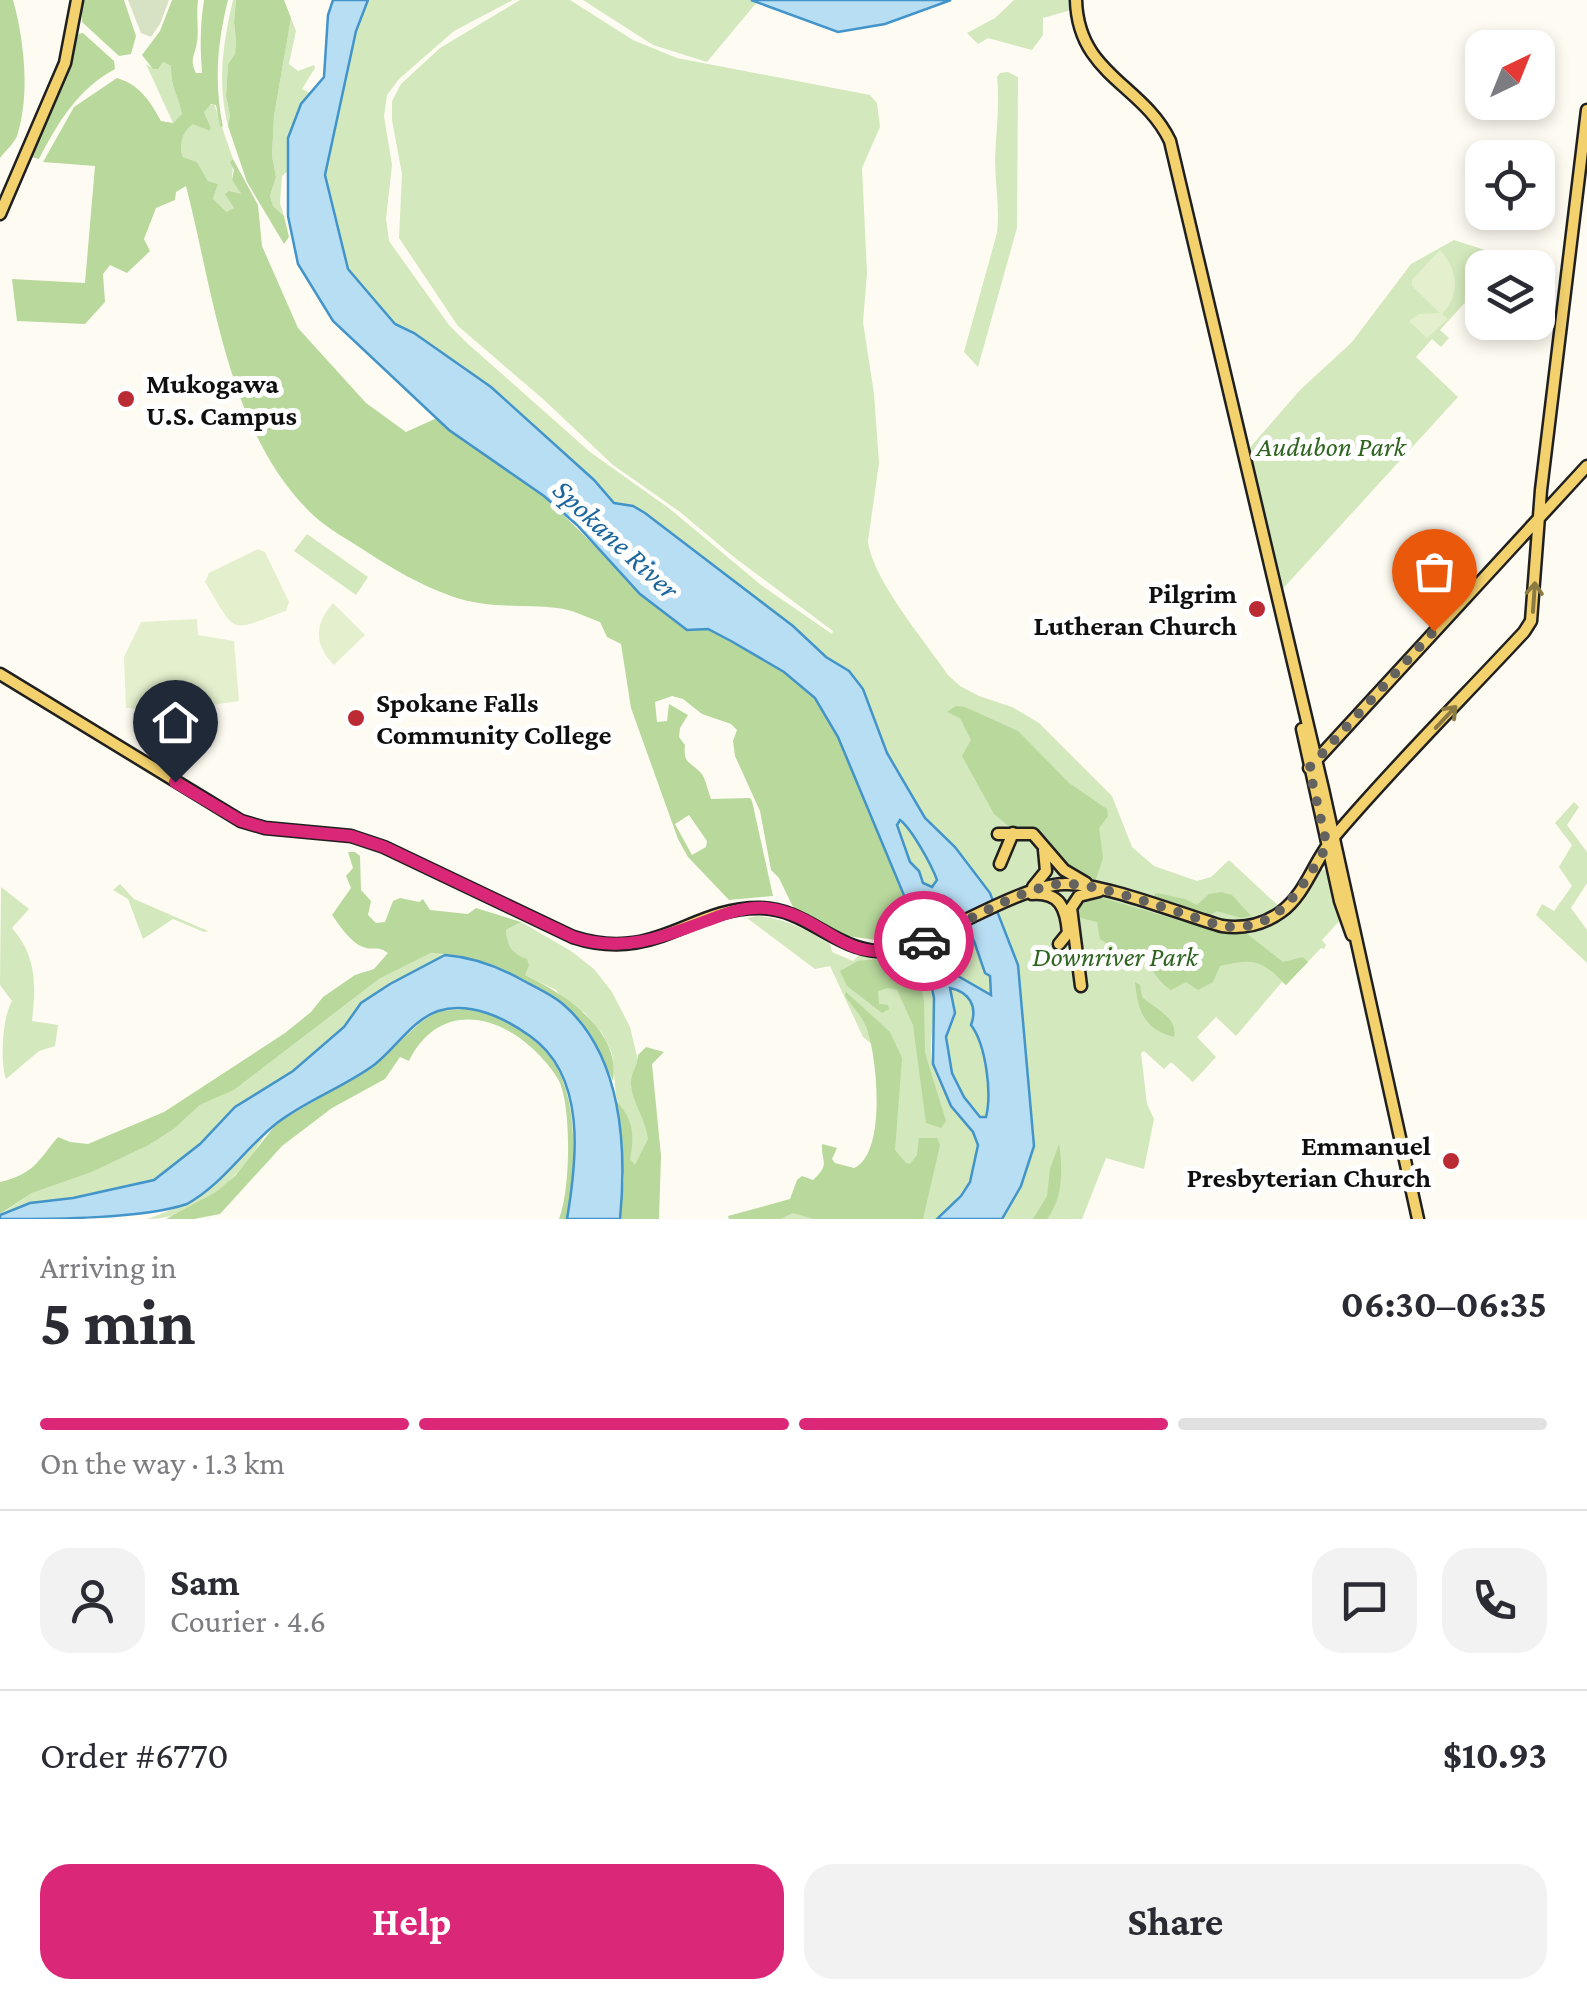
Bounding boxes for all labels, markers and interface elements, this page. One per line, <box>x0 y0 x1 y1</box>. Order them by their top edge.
north arrow <box>1465 30 1555 120</box>
map controls <box>1465 30 1555 340</box>
button: locate <box>1465 140 1555 230</box>
button: layers <box>1465 250 1555 340</box>
place label: Mukogawa U.S. Campus <box>146 368 297 431</box>
marker: Mukogawa U.S. Campus <box>115 388 137 410</box>
park label: Audubon Park <box>1254 431 1407 462</box>
water label: Spokane River <box>546 472 687 607</box>
pin <box>1392 529 1477 632</box>
icon: bag <box>1407 544 1462 599</box>
place label: Pilgrim Lutheran Church <box>1033 578 1237 641</box>
one-way arrow <box>1525 582 1544 614</box>
marker: Pilgrim Lutheran Church <box>1246 598 1268 620</box>
pin <box>133 680 218 783</box>
place label: Spokane Falls Community College <box>376 687 611 750</box>
icon: home <box>148 695 203 750</box>
one-way arrow <box>1434 705 1457 730</box>
marker: Spokane Falls Community College <box>345 707 367 729</box>
courier <box>874 891 974 991</box>
icon: car <box>897 914 952 969</box>
park label: Downriver Park <box>1032 941 1200 972</box>
place label: Emmanuel Presbyterian Church <box>1187 1130 1431 1193</box>
marker: Emmanuel Presbyterian Church <box>1440 1150 1462 1172</box>
text: Arriving in <box>40 1249 177 1285</box>
text: 06:30–06:35 <box>1341 1283 1547 1325</box>
text: 5 min <box>40 1286 196 1358</box>
text: On the way · 1.3 km <box>40 1445 285 1481</box>
button: person <box>40 1548 145 1653</box>
button: chat <box>1312 1548 1417 1653</box>
button: phone <box>1442 1548 1547 1653</box>
text: Sam <box>170 1561 240 1603</box>
text: Courier · 4.6 <box>170 1603 326 1639</box>
text: Order #6770 <box>40 1734 229 1776</box>
text: $10.93 <box>1443 1734 1547 1776</box>
button: Help <box>40 1864 784 1979</box>
button: Share <box>804 1864 1547 1979</box>

